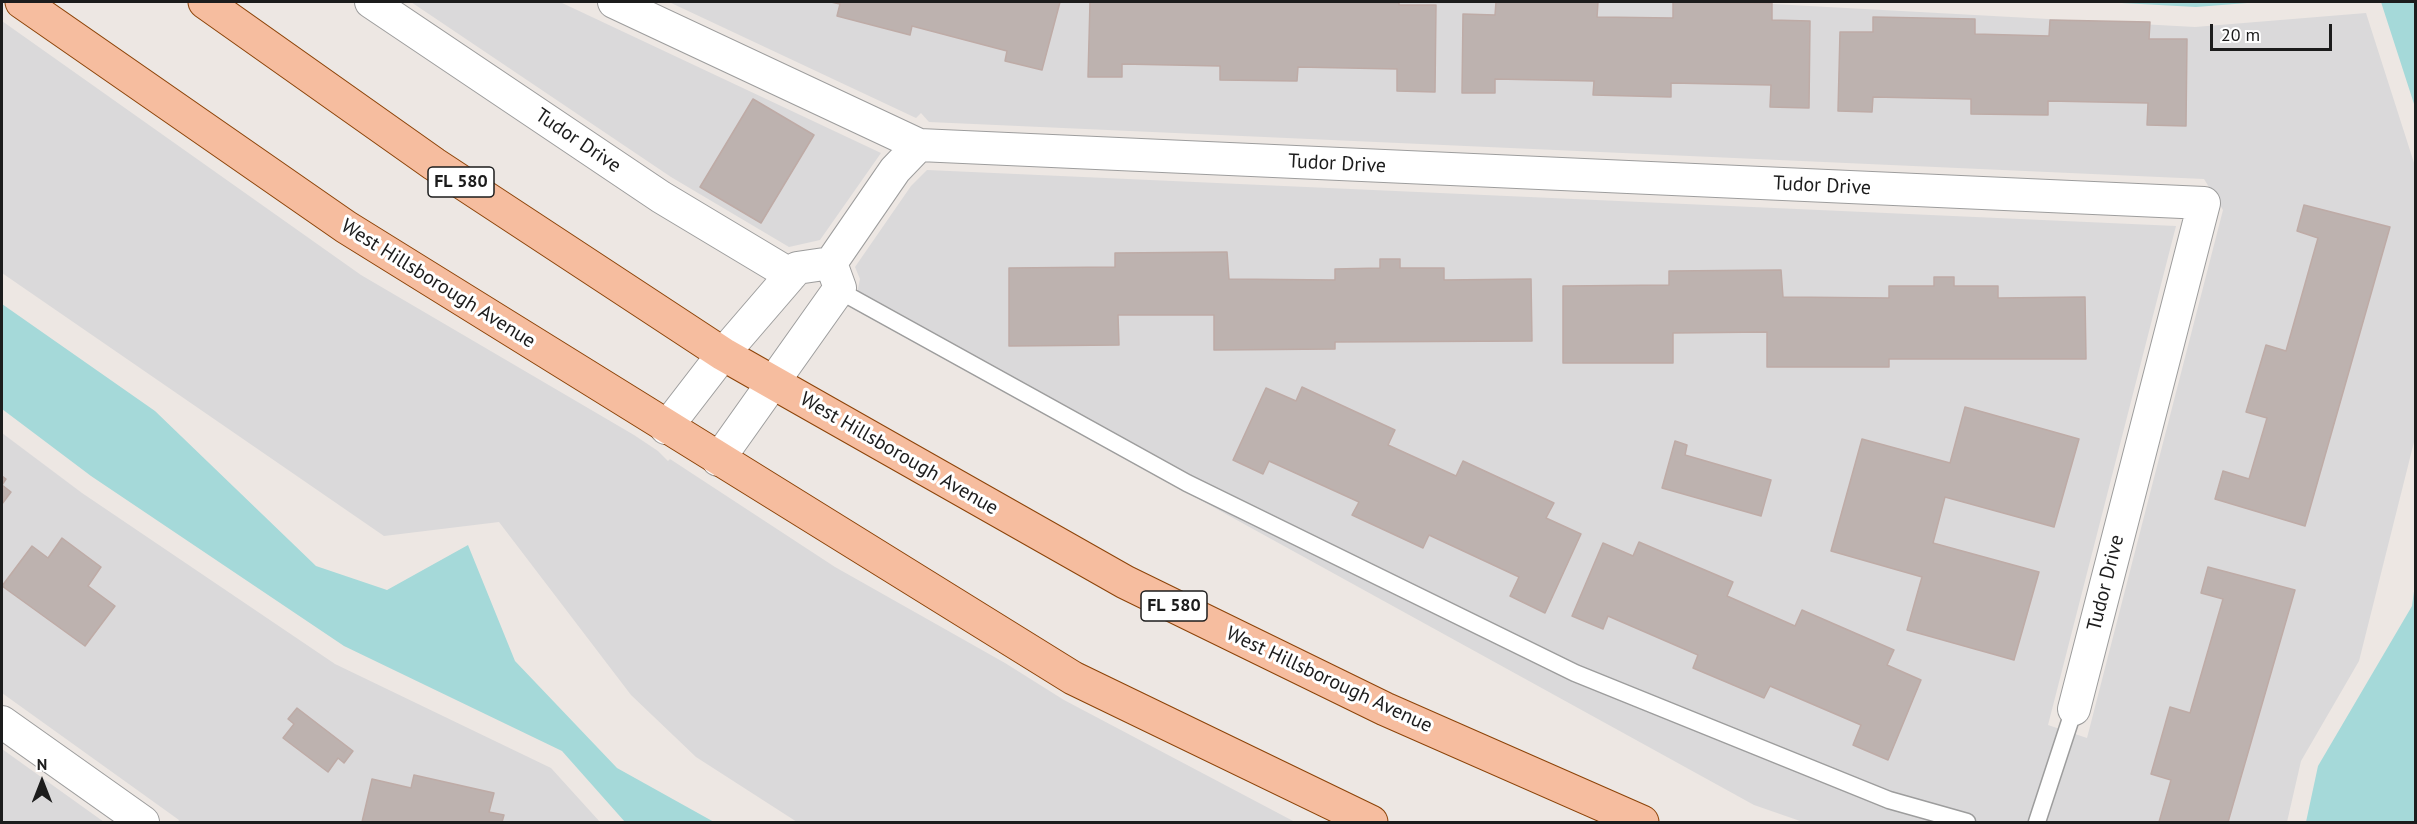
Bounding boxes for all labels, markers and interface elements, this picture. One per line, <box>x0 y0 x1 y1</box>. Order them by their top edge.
scale bar <box>2213 12 2334 50</box>
text: 20 m <box>2221 23 2260 46</box>
street label: Tudor Drive <box>531 104 625 178</box>
street label: Tudor Drive <box>1287 149 1387 179</box>
road number: FL 580 <box>428 167 494 197</box>
street label: Tudor Drive <box>1772 171 1872 201</box>
street label: West Hillsborough Avenue <box>336 214 540 354</box>
street label: West Hillsborough Avenue <box>796 387 1002 521</box>
street label: Tudor Drive <box>2082 532 2130 634</box>
road number: FL 580 <box>1141 591 1207 621</box>
street label: West Hillsborough Avenue <box>1222 622 1436 738</box>
north arrow <box>12 752 72 812</box>
text: N <box>37 754 47 774</box>

